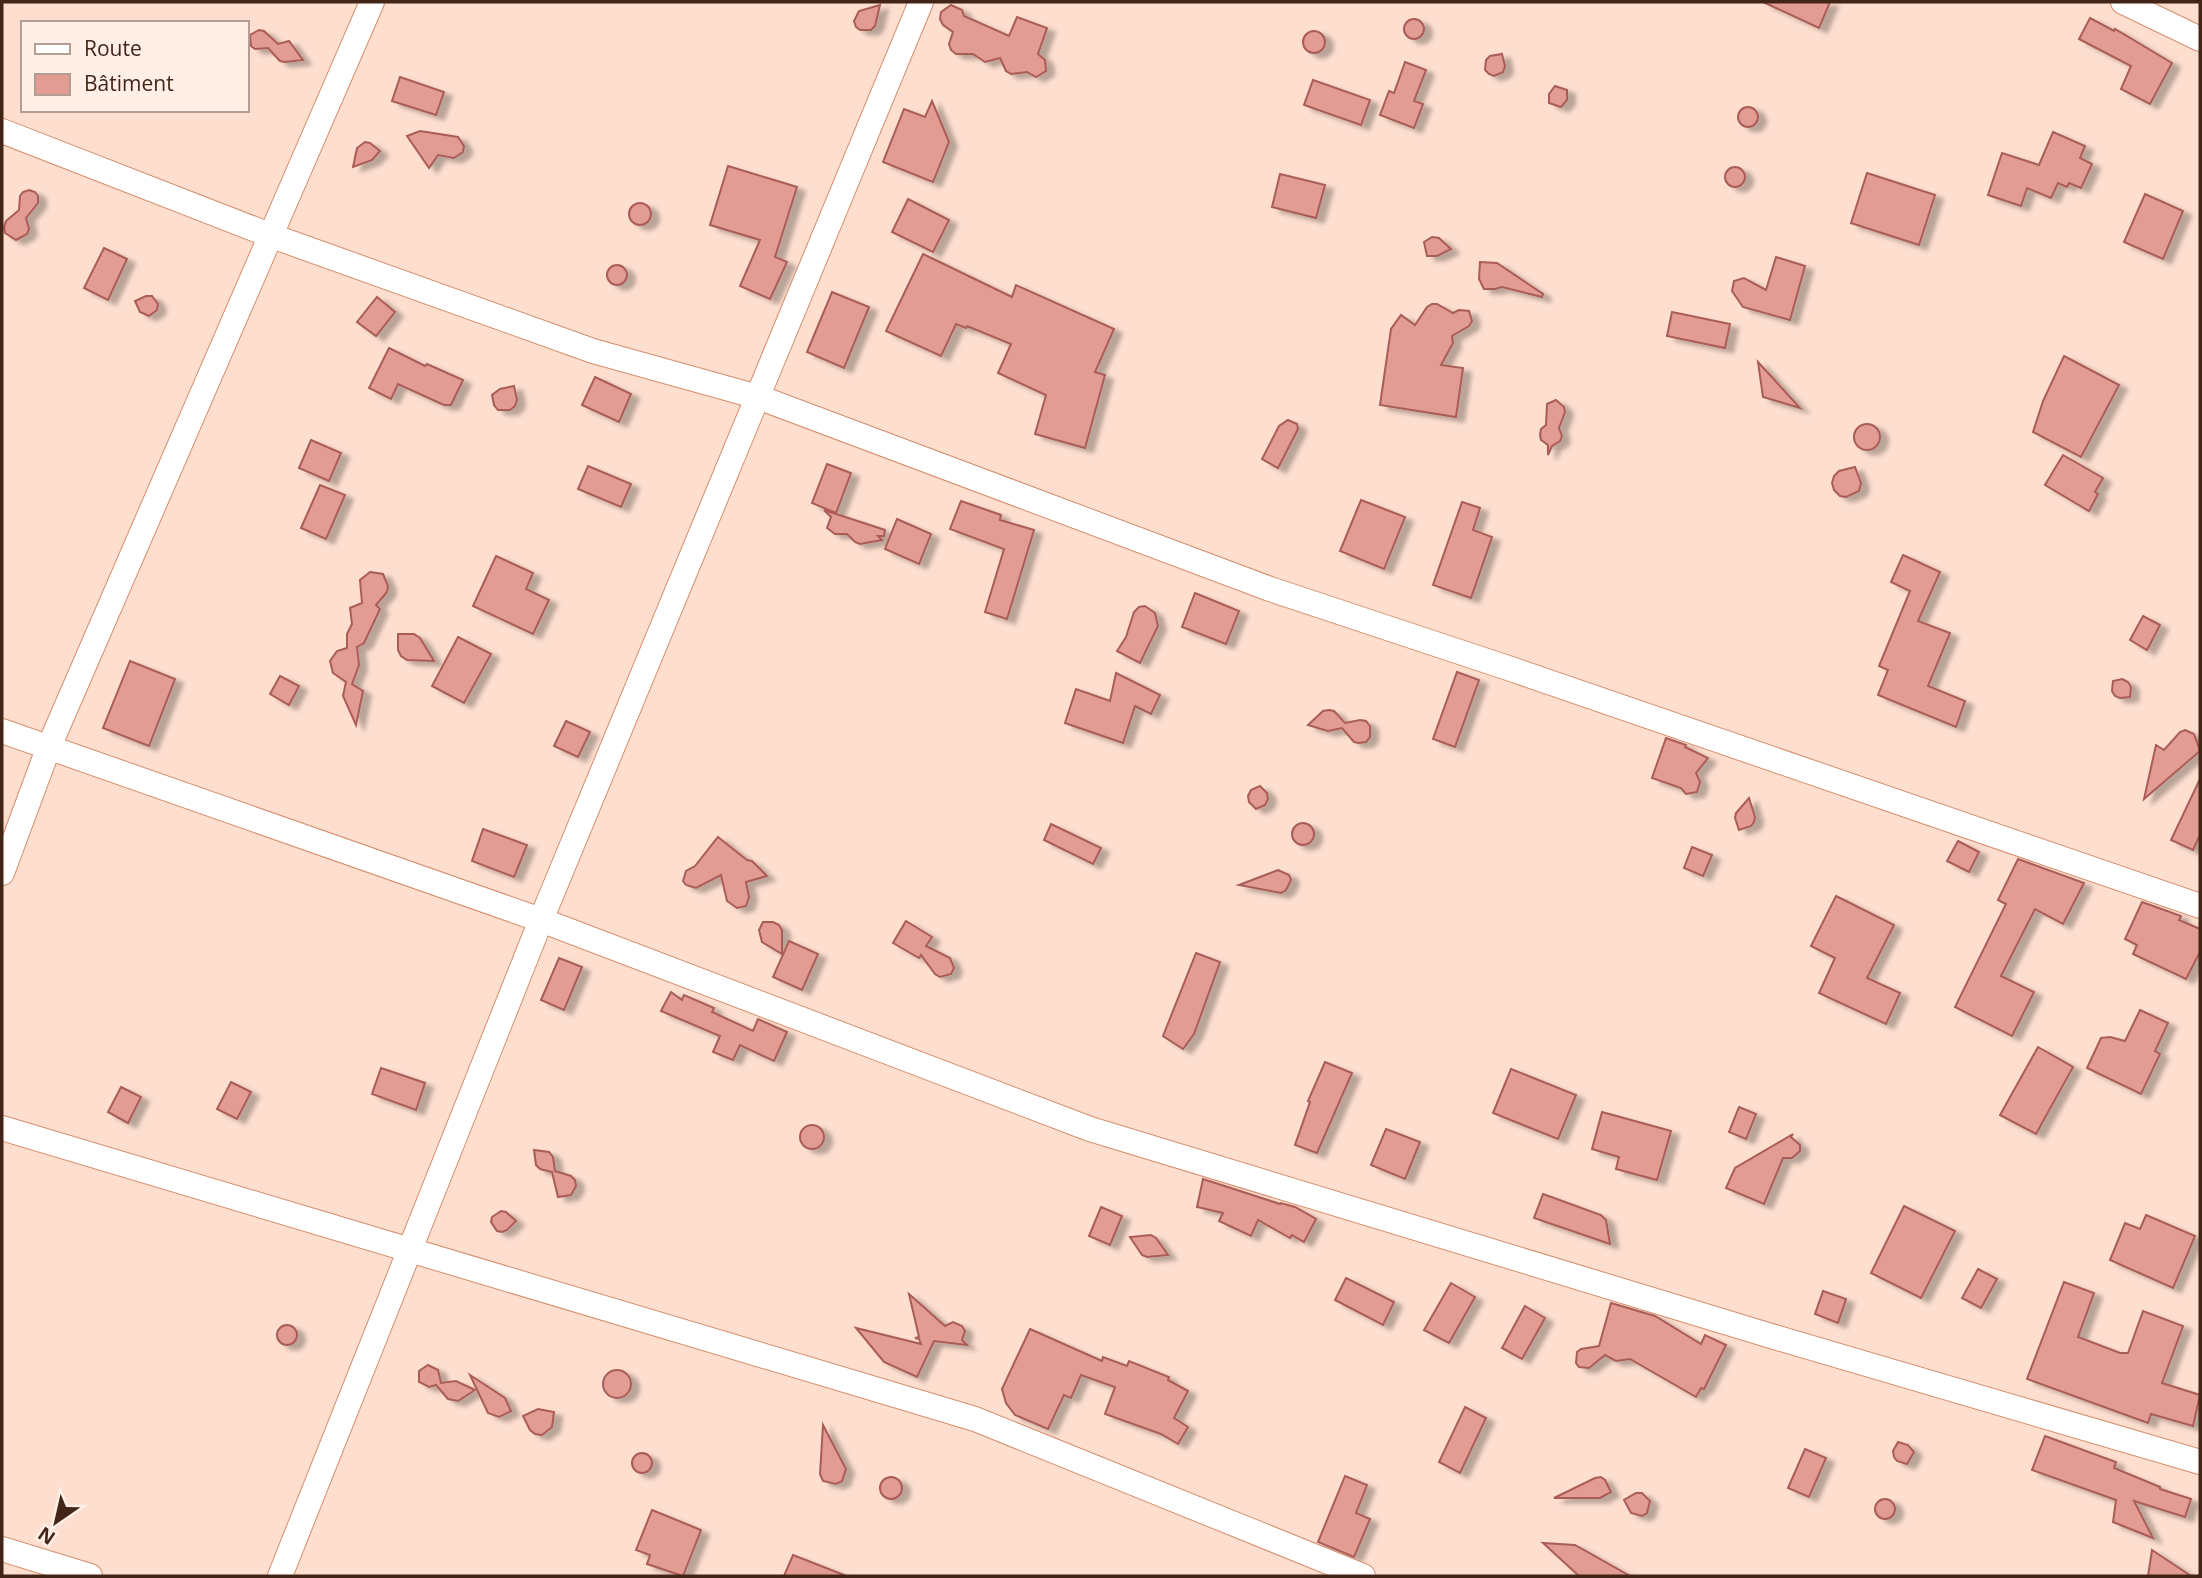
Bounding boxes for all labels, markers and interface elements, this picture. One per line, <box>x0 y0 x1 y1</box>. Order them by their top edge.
legend <box>21 21 248 112</box>
text: Route <box>84 34 142 62</box>
text: Bâtiment <box>84 69 174 97</box>
north arrow <box>21 1487 91 1557</box>
text: N <box>33 1521 60 1551</box>

